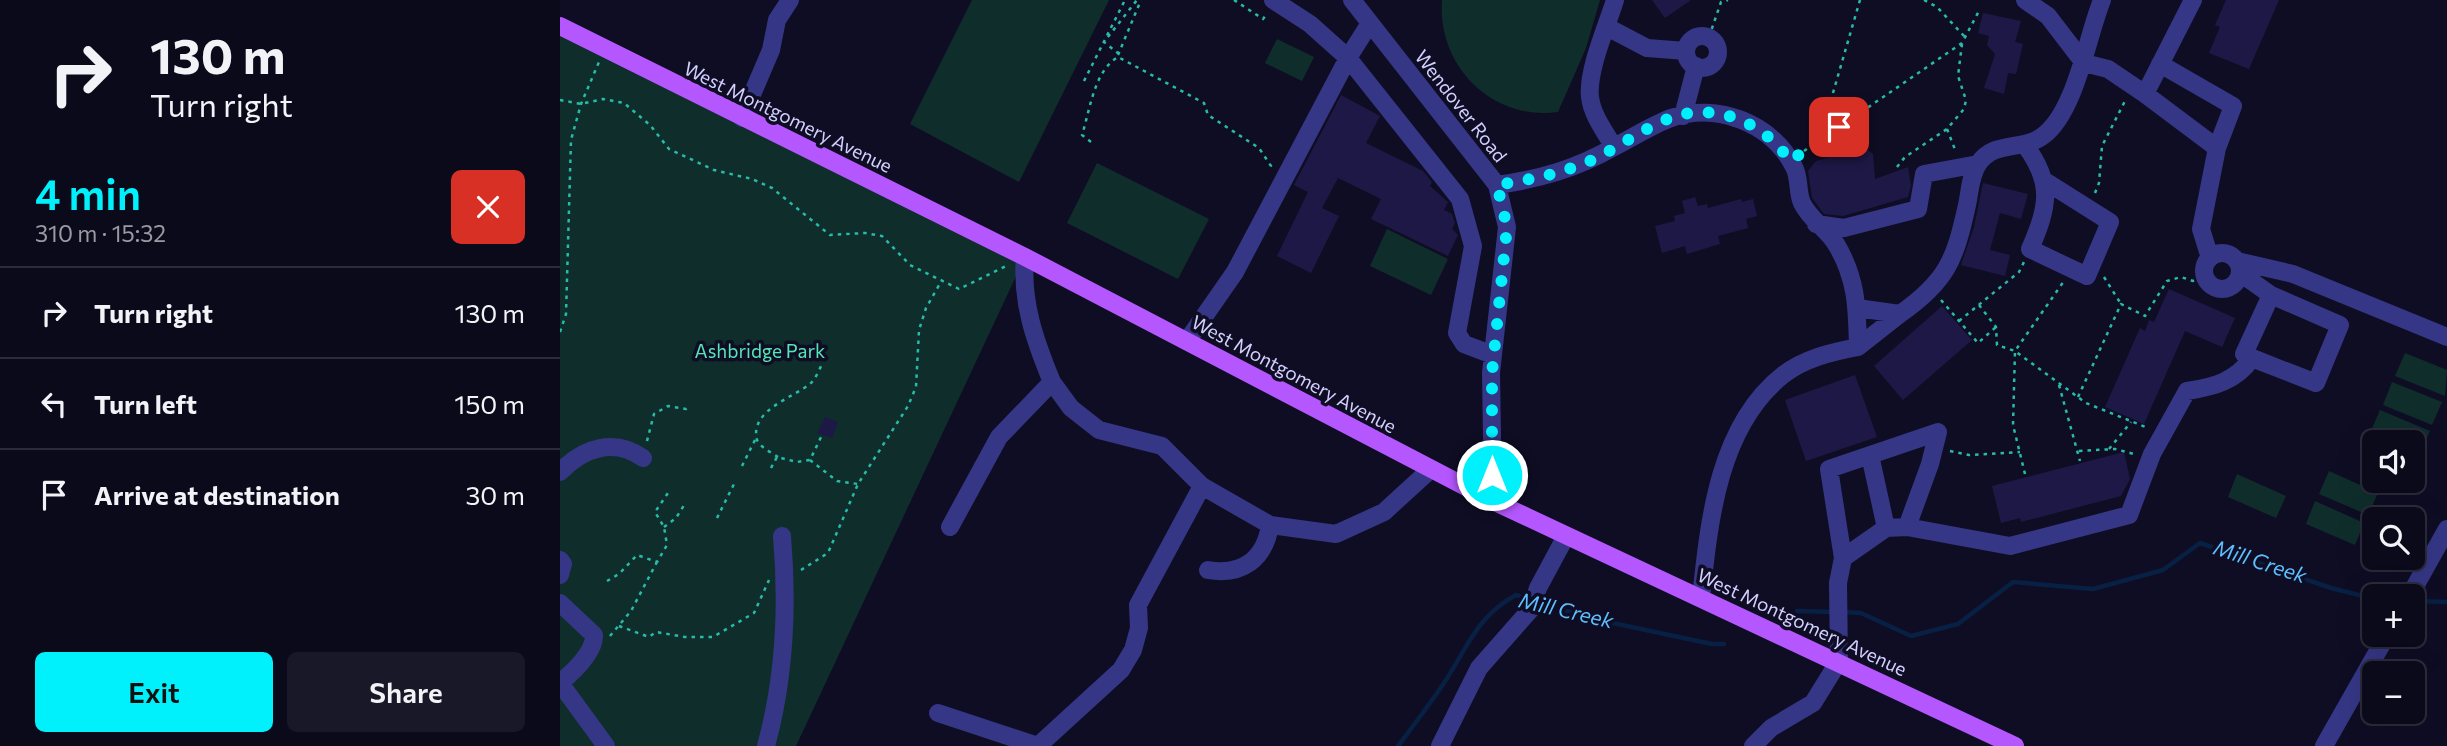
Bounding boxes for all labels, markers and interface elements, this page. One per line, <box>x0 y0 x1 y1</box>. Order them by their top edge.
text: 130 m <box>150 24 285 84</box>
icon: right <box>35 28 126 119</box>
street label: Wendover Road <box>1410 45 1512 166</box>
street label: West Montgomery Avenue <box>680 56 896 177</box>
text: Turn right <box>150 84 293 124</box>
pin <box>1809 97 1869 157</box>
icon: arrive <box>1820 108 1858 146</box>
text: 4 min <box>35 167 141 219</box>
button: close <box>451 170 525 244</box>
text: 310 m · 15:32 <box>35 219 166 247</box>
icon: right <box>35 294 73 332</box>
text: Turn right <box>94 297 213 328</box>
text: 130 m <box>454 297 525 328</box>
street label: West Montgomery Avenue <box>1188 310 1401 437</box>
park label: Ashbridge Park <box>695 339 825 362</box>
icon: left <box>35 385 73 423</box>
text: Turn left <box>94 388 197 419</box>
text: 150 m <box>454 388 525 419</box>
map controls <box>2362 430 2425 724</box>
button: sound <box>2362 430 2425 493</box>
position arrow <box>1455 438 1529 512</box>
icon: arrive <box>35 476 73 514</box>
text: Arrive at destination <box>94 479 340 510</box>
text: 30 m <box>466 479 525 510</box>
button: search <box>2362 507 2425 570</box>
water label: Mill Creek <box>2211 534 2311 588</box>
street label: West Montgomery Avenue <box>1694 563 1911 680</box>
button: + <box>2362 584 2425 647</box>
water label: Mill Creek <box>1517 587 1617 633</box>
button: Exit <box>35 652 273 732</box>
button: Share <box>287 652 525 732</box>
button: − <box>2362 661 2425 724</box>

